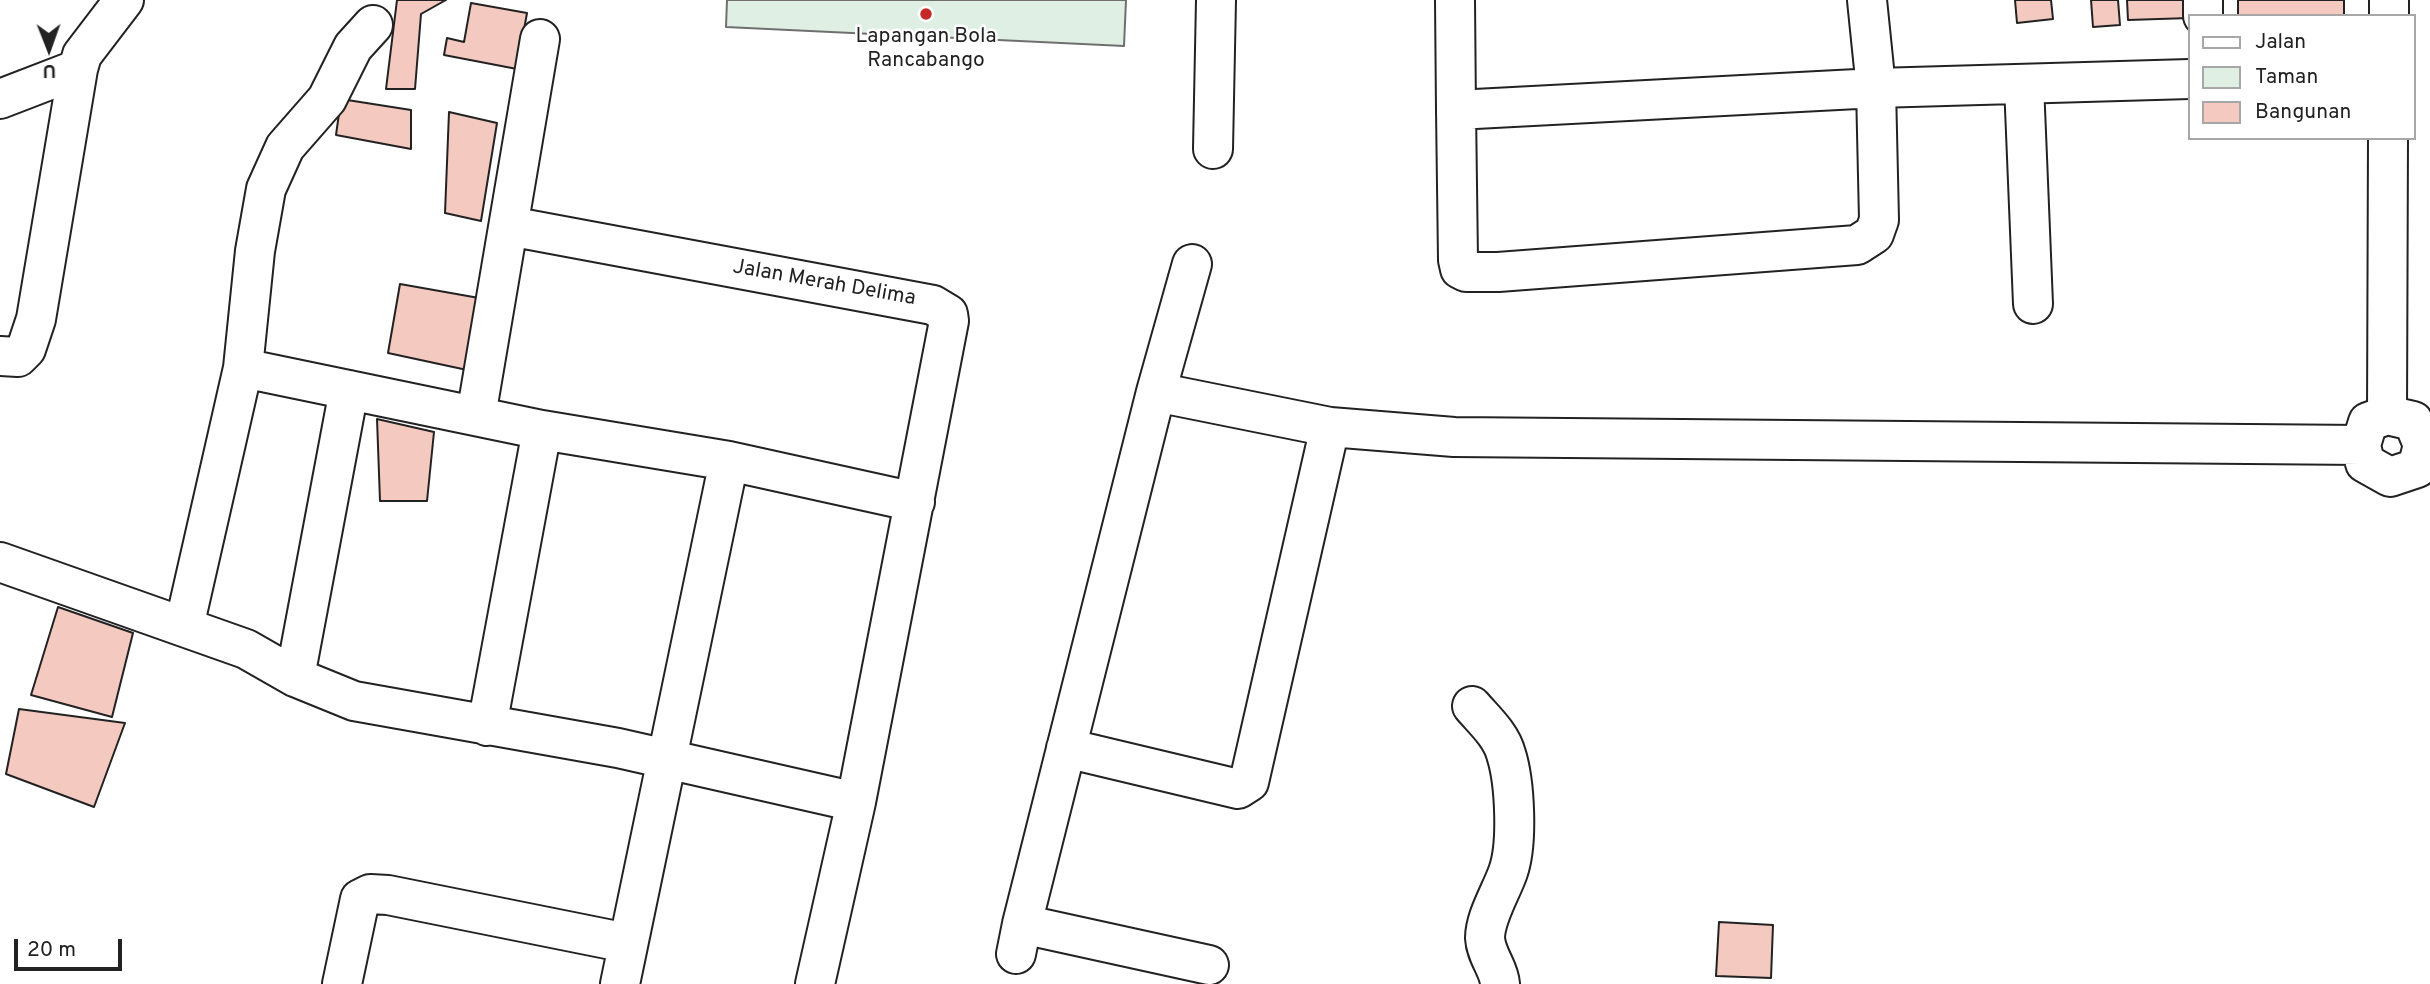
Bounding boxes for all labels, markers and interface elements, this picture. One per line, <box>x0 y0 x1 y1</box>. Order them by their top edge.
marker: Lapangan Bola Rancabango <box>918 6 934 22</box>
north arrow <box>14 14 84 84</box>
legend <box>2188 14 2416 140</box>
place label: Lapangan Bola Rancabango <box>856 25 996 75</box>
text: Jalan <box>2255 29 2306 56</box>
text: U <box>42 58 56 82</box>
text: Taman <box>2255 64 2318 91</box>
text: Bangunan <box>2255 99 2351 126</box>
street label: Jalan Merah Delima <box>731 256 917 312</box>
scale bar <box>18 925 126 969</box>
text: 20 m <box>27 937 76 964</box>

